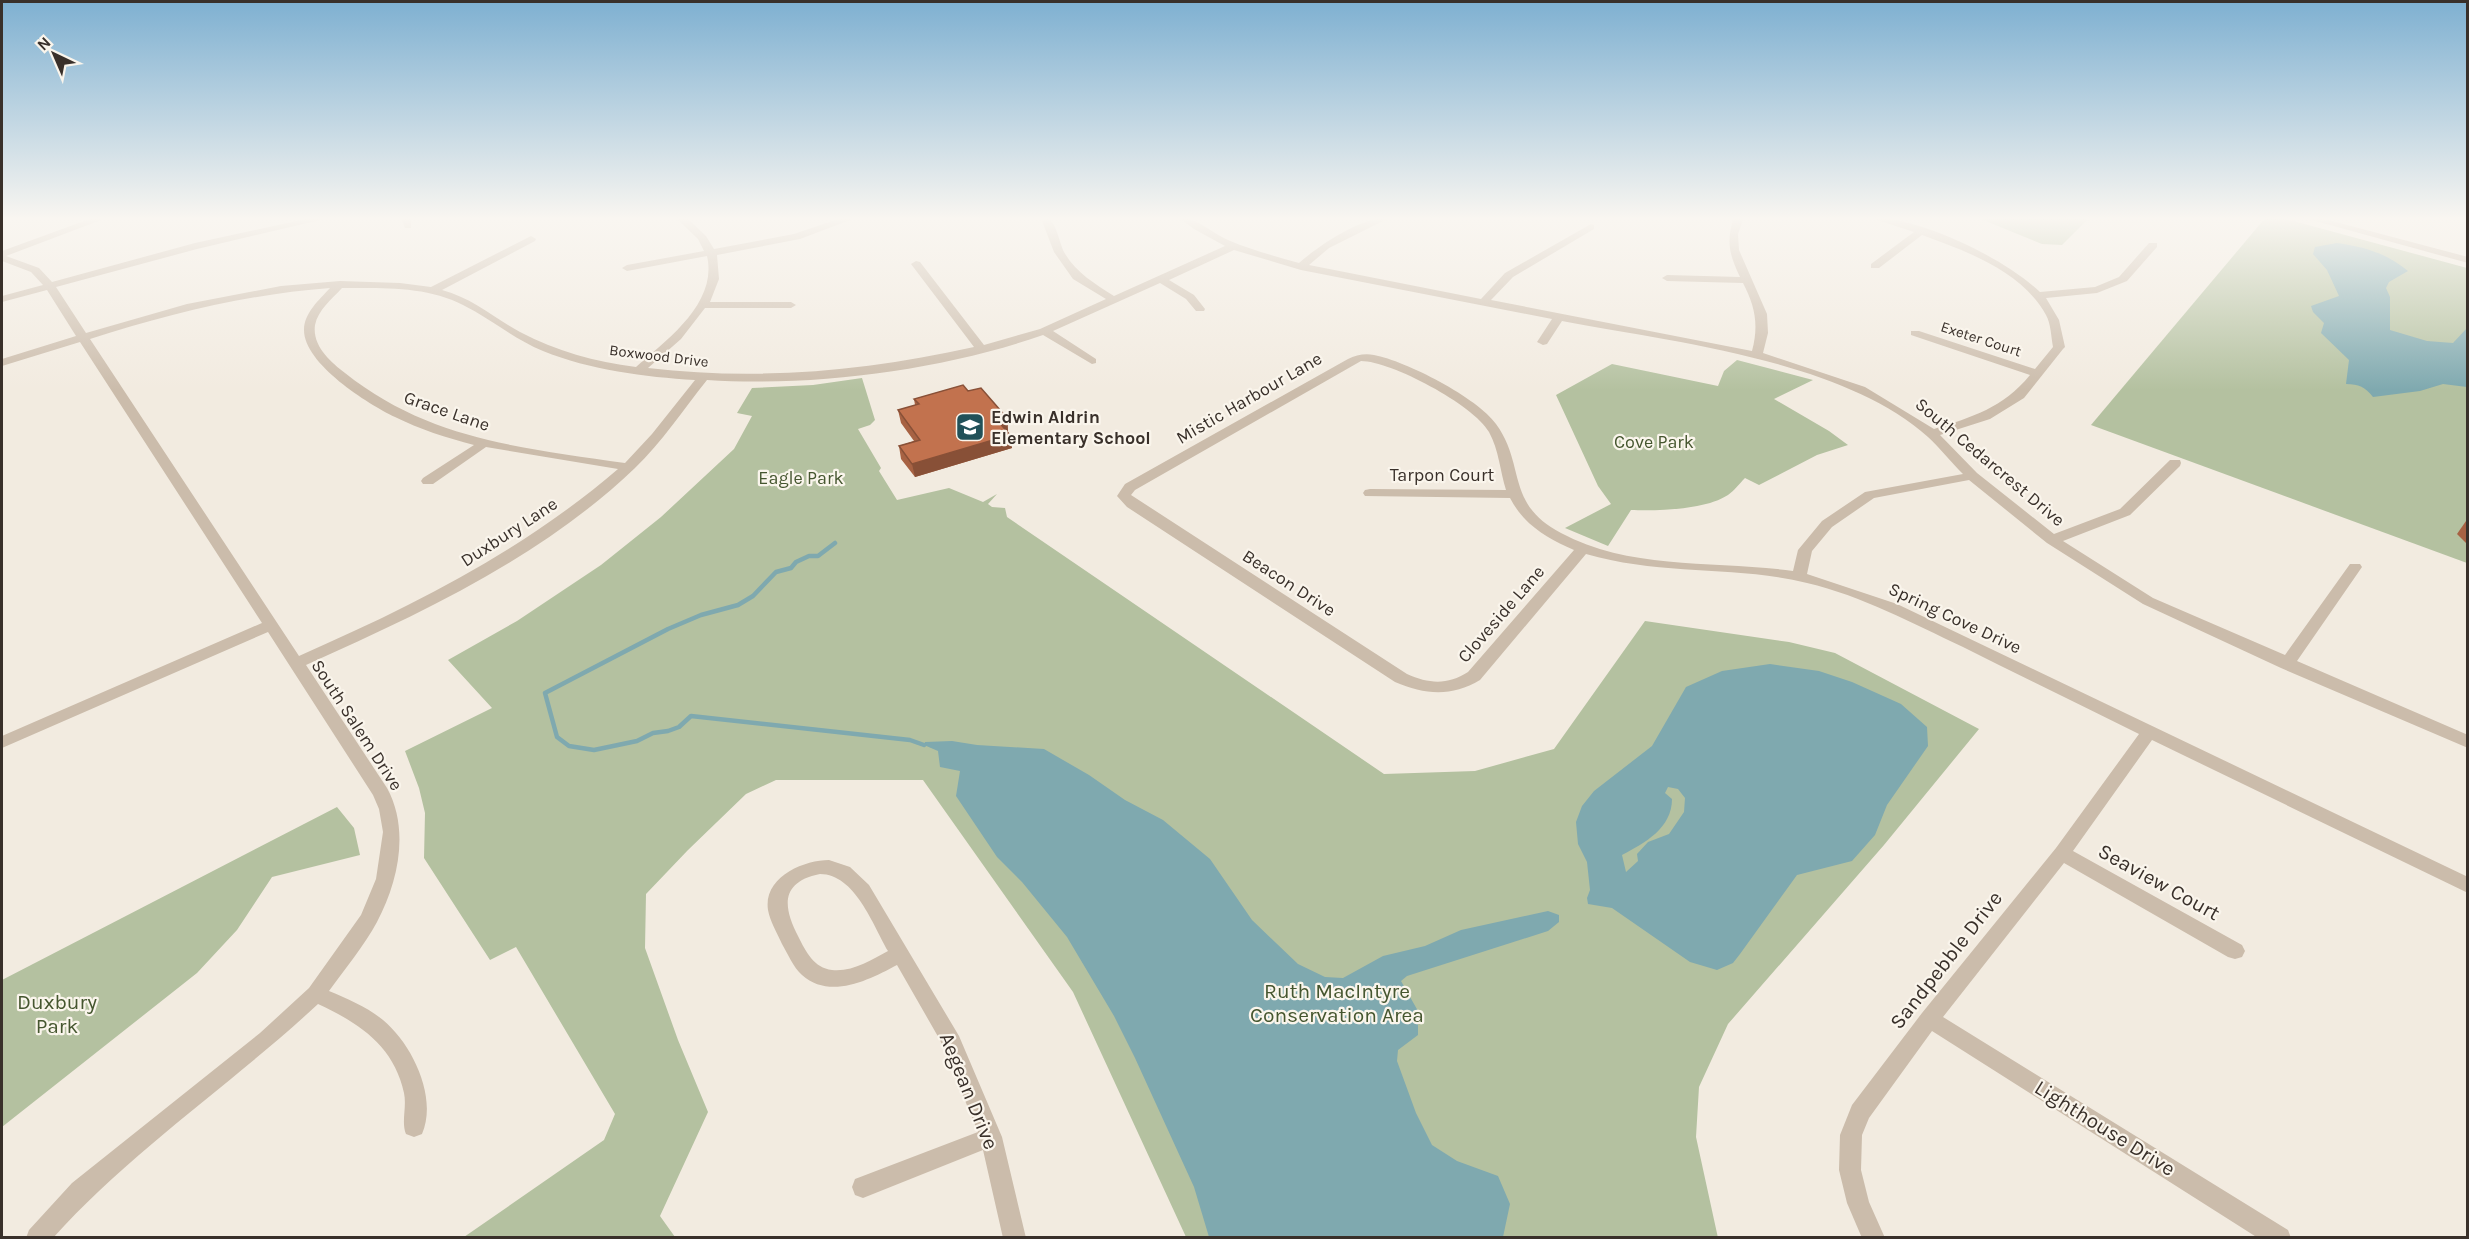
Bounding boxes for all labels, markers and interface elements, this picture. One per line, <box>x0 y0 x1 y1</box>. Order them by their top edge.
north arrow <box>24 24 84 84</box>
text: N <box>33 33 55 54</box>
street label: Exeter Court <box>1938 318 2024 361</box>
street label: Boxwood Drive <box>608 341 710 371</box>
street label: Mistic Harbour Lane <box>1172 347 1326 449</box>
street label: Grace Lane <box>401 386 493 436</box>
street label: South Cedarcrest Drive <box>1911 393 2069 531</box>
place label: Edwin Aldrin Elementary School <box>991 406 1151 449</box>
school or university icon: Edwin Aldrin Elementary School <box>954 411 986 443</box>
park label: Cove Park <box>1614 431 1694 453</box>
street label: Tarpon Court <box>1390 464 1494 486</box>
park label: Eagle Park <box>758 467 844 489</box>
street label: Duxbury Lane <box>456 493 562 571</box>
street label: Beacon Drive <box>1238 545 1340 621</box>
street label: Cloveside Lane <box>1453 561 1549 667</box>
street label: Spring Cove Drive <box>1885 578 2025 658</box>
street label: South Salem Drive <box>306 655 408 795</box>
street label: Seaview Court <box>2094 839 2224 925</box>
street label: Sandpebble Drive <box>1885 886 2007 1034</box>
park label: Ruth MacIntyre Conservation Area <box>1250 979 1424 1027</box>
park label: Duxbury Park <box>17 990 97 1038</box>
street label: Aegean Drive <box>935 1029 1003 1153</box>
street label: Lighthouse Drive <box>2030 1075 2180 1181</box>

